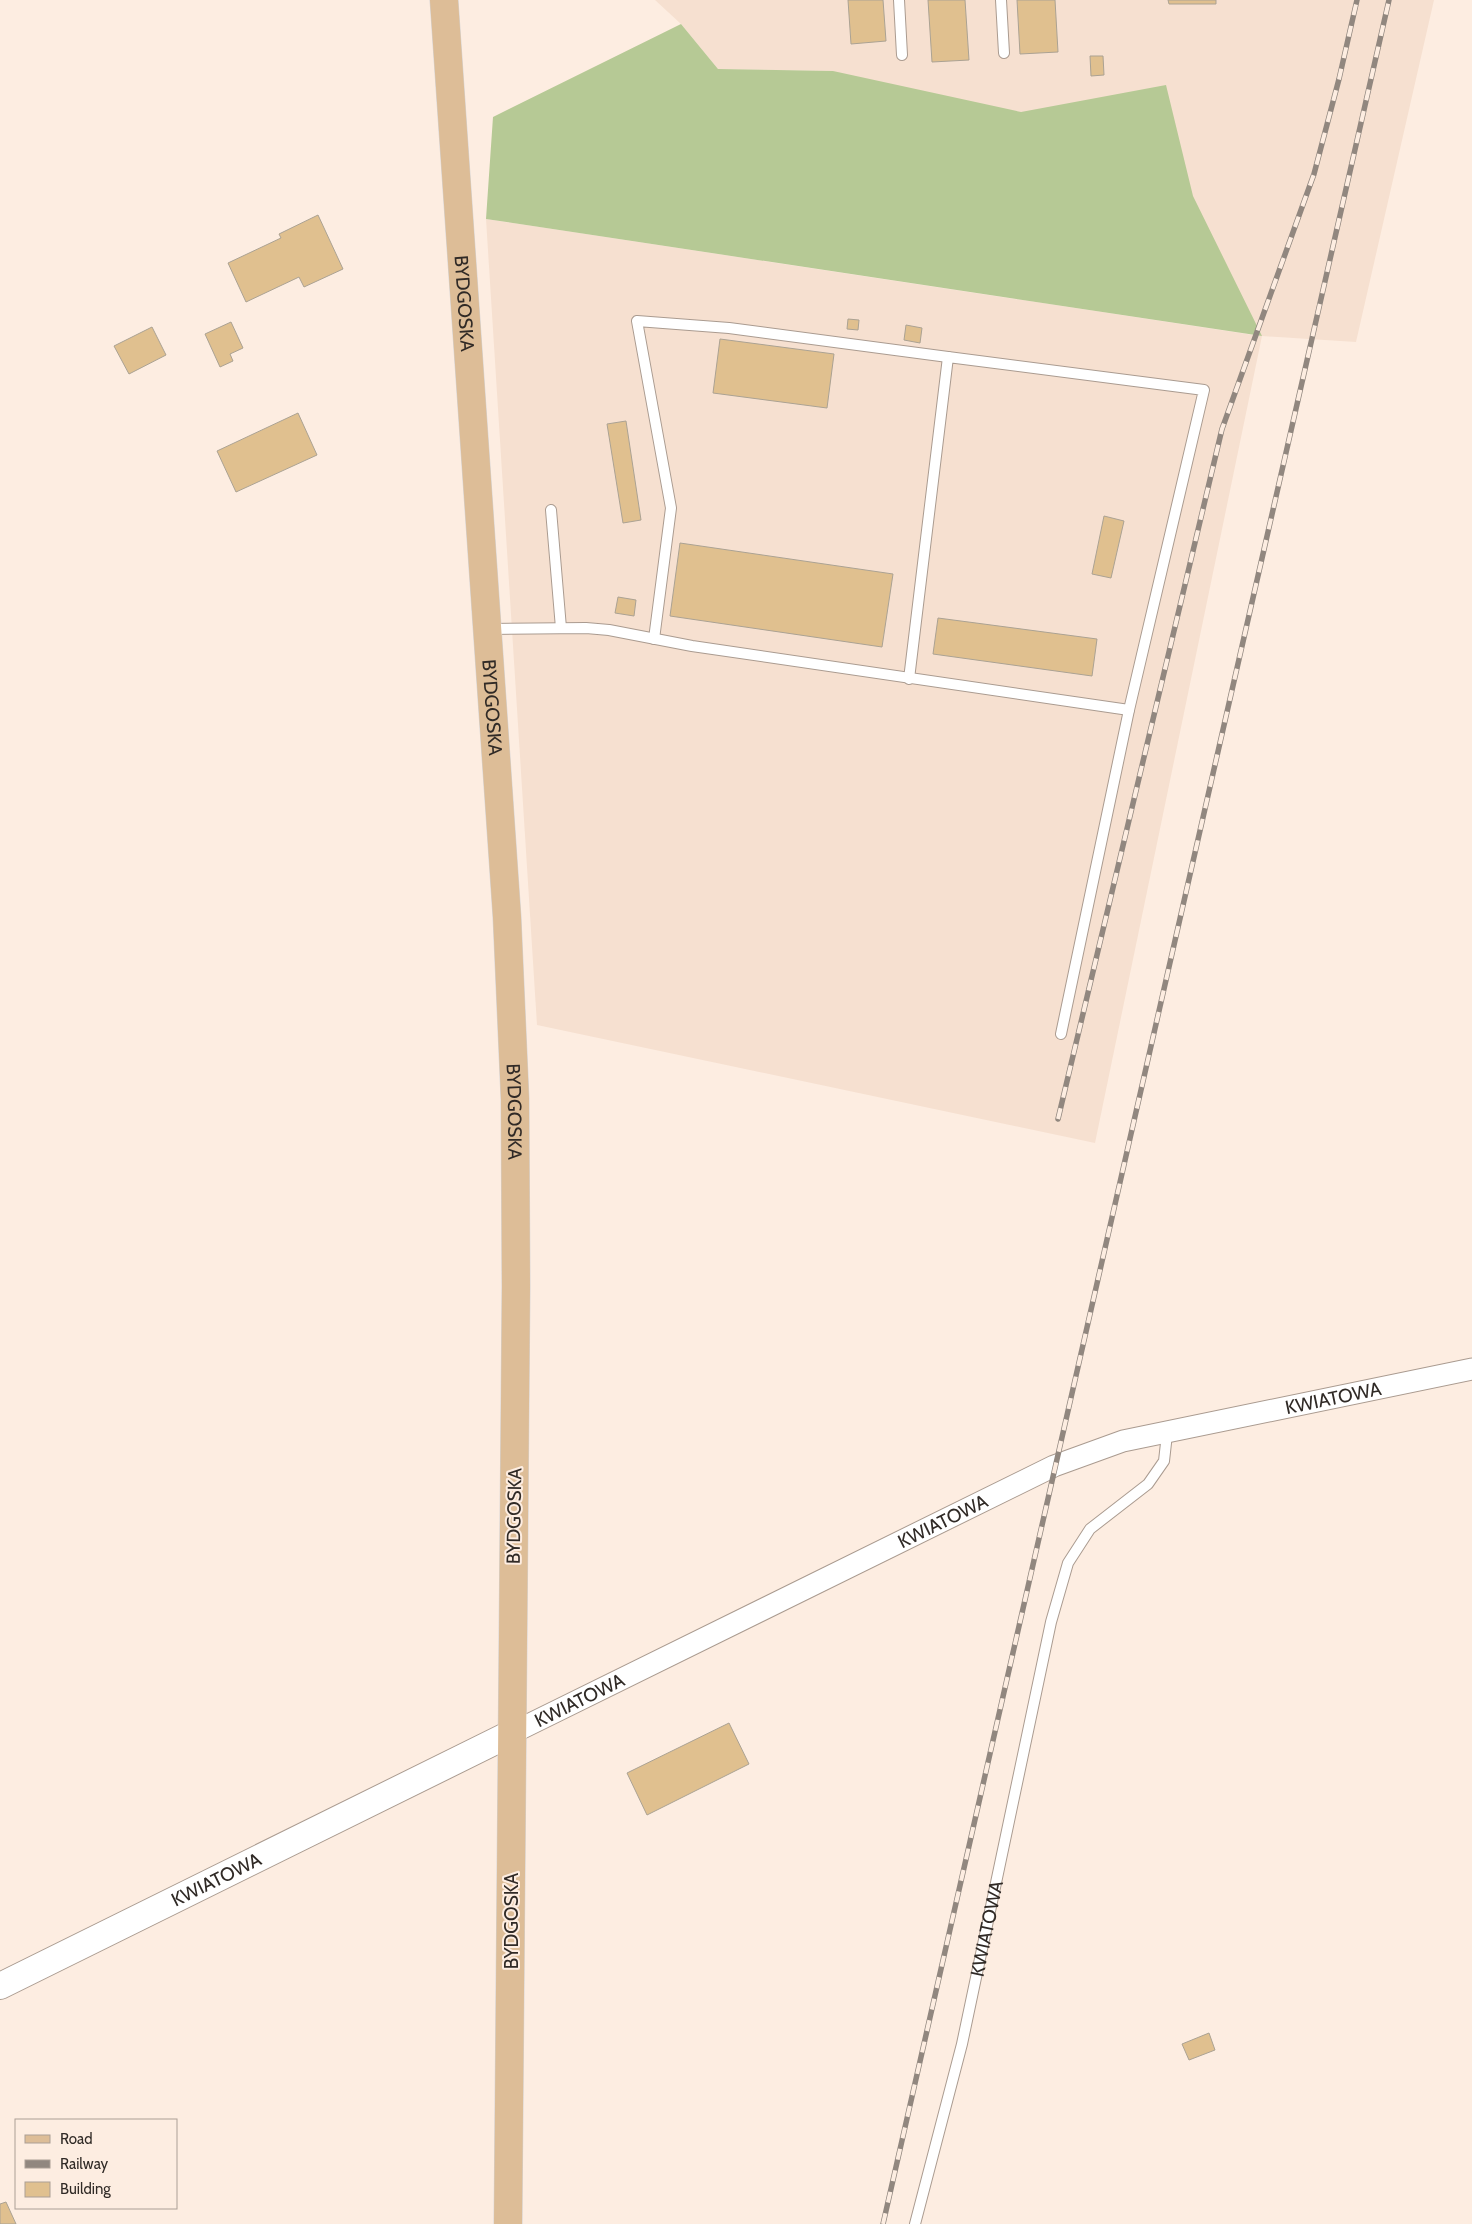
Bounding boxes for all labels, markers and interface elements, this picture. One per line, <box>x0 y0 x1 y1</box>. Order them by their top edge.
street label: BYDGOSKA <box>450 254 480 352</box>
street label: BYDGOSKA <box>478 658 507 757</box>
street label: BYDGOSKA <box>502 1063 527 1160</box>
street label: KWIATOWA <box>1283 1377 1383 1419</box>
street label: BYDGOSKA <box>502 1467 526 1564</box>
street label: KWIATOWA <box>894 1489 992 1553</box>
street label: KWIATOWA <box>530 1668 628 1732</box>
street label: KWIATOWA <box>167 1847 265 1911</box>
street label: BYDGOSKA <box>500 1873 523 1969</box>
street label: KWIATOWA <box>965 1878 1008 1979</box>
legend <box>15 2119 178 2209</box>
text: Road <box>60 2130 93 2148</box>
text: Railway <box>60 2155 109 2173</box>
text: Building <box>60 2180 111 2198</box>

